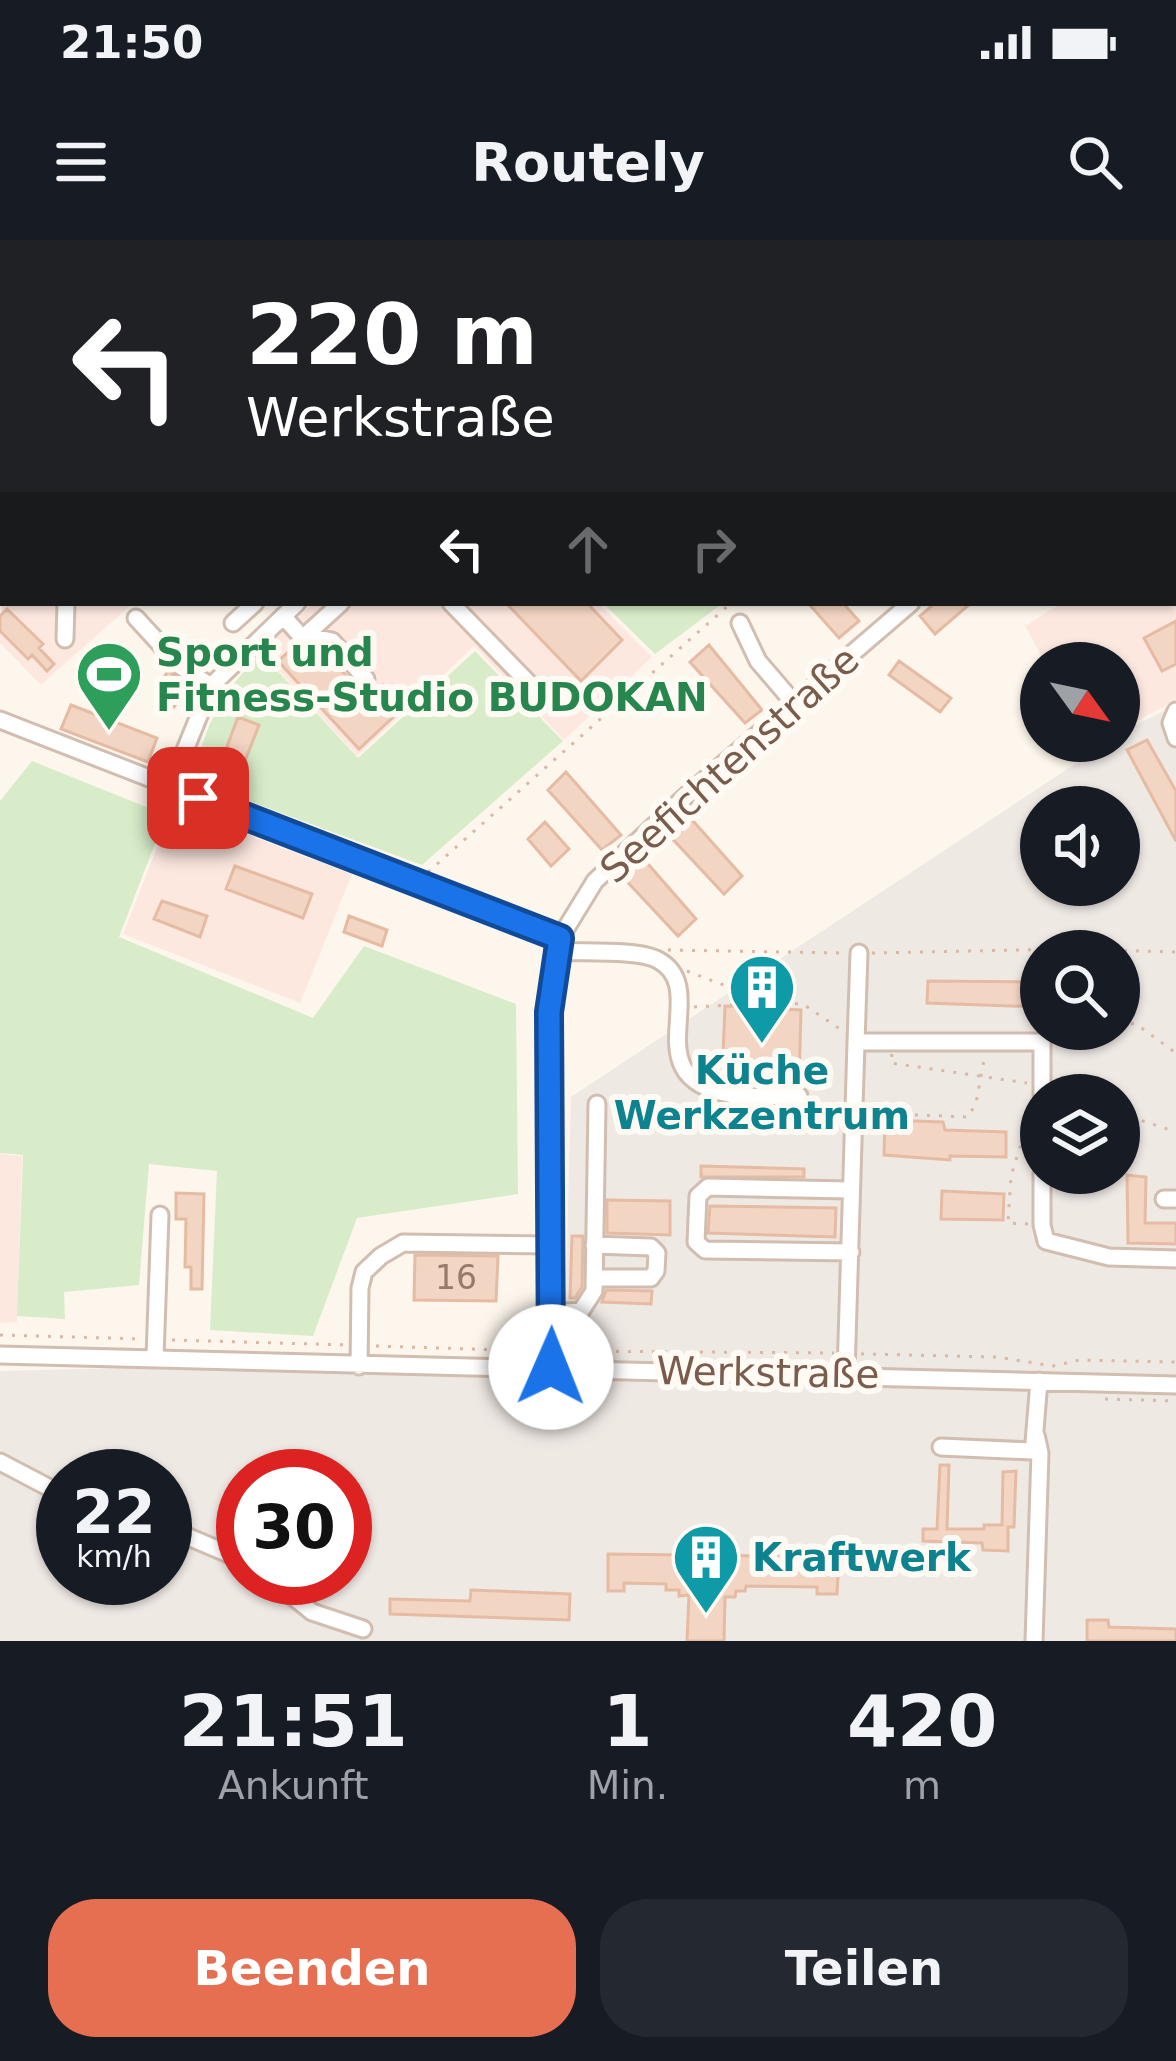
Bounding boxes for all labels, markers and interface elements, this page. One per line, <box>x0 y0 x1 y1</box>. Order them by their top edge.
text: 21:50 <box>60 16 203 69</box>
icon: menu <box>48 129 114 195</box>
icon: search <box>1062 129 1128 195</box>
text: Routely <box>471 131 705 194</box>
text: 220 m <box>246 286 538 384</box>
icon: left <box>48 288 204 444</box>
text: Werkstraße <box>246 386 555 449</box>
icon: left <box>429 516 495 582</box>
icon: ahead <box>555 516 621 582</box>
icon: right <box>681 516 747 582</box>
place label: Sport und Fitness-Studio BUDOKAN <box>156 630 708 720</box>
street label: Seefichtenstraße <box>591 637 868 892</box>
sports icon: Sport und Fitness-Studio BUDOKAN <box>74 639 144 733</box>
north arrow <box>1020 642 1140 762</box>
map controls <box>1020 642 1140 1194</box>
pin <box>147 747 249 849</box>
icon: arrive <box>165 765 231 831</box>
button: sound <box>1020 786 1140 906</box>
button: search <box>1020 930 1140 1050</box>
building icon: Küche Werkzentrum <box>727 952 797 1046</box>
place label: Küche Werkzentrum <box>614 1048 910 1138</box>
button: layers <box>1020 1074 1140 1194</box>
house number: 16 <box>435 1258 477 1297</box>
position arrow <box>488 1304 614 1430</box>
street label: Werkstraße <box>656 1348 880 1397</box>
speed limit sign: 30 <box>216 1449 372 1605</box>
text: 22 <box>72 1477 156 1547</box>
building icon: Kraftwerk <box>671 1522 741 1616</box>
place label: Kraftwerk <box>752 1535 972 1580</box>
text: km/h <box>76 1539 152 1574</box>
text: 21:51 <box>179 1679 408 1763</box>
text: 1 <box>602 1679 652 1763</box>
text: 420 <box>847 1679 997 1763</box>
text: Ankunft <box>218 1763 369 1808</box>
text: Min. <box>587 1763 668 1808</box>
text: m <box>903 1763 941 1808</box>
button: Beenden <box>48 1899 576 2037</box>
button: Teilen <box>600 1899 1128 2037</box>

